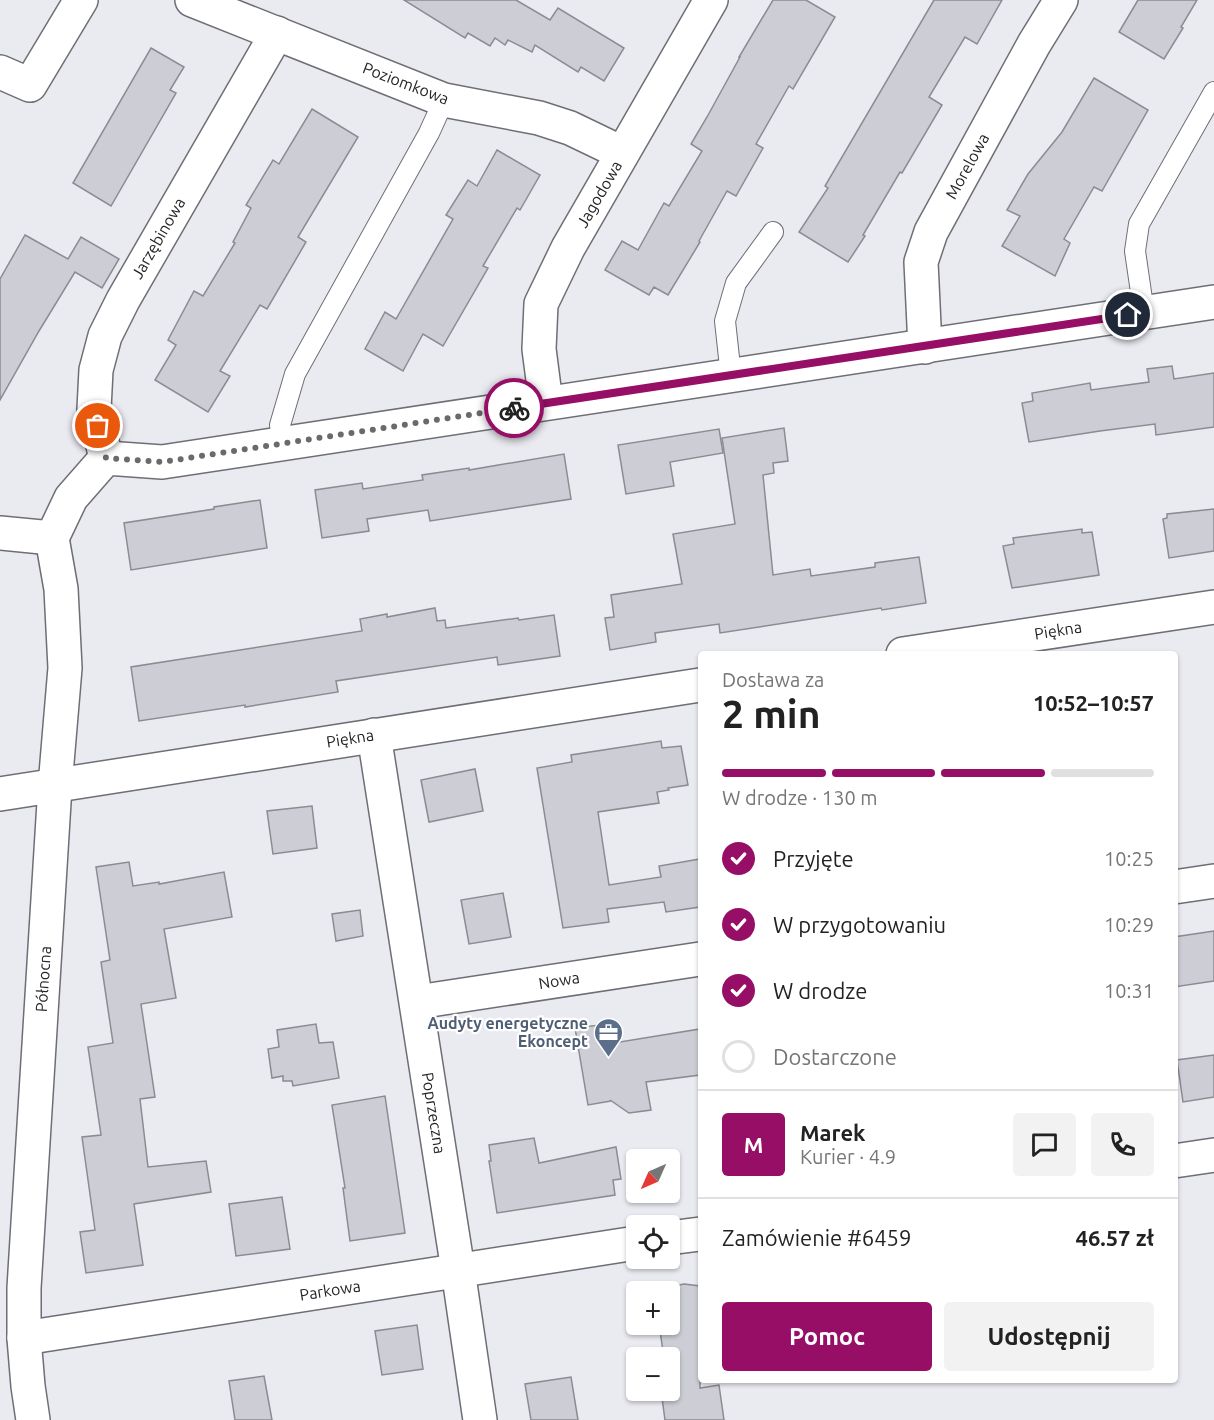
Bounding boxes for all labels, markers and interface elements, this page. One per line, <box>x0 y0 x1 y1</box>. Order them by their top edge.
street label: Poziomkowa <box>360 58 452 108</box>
street label: Morelowa <box>942 130 992 202</box>
street label: Jagodowa <box>573 157 625 231</box>
street label: Jarzębinowa <box>128 194 188 282</box>
pin <box>1102 289 1153 340</box>
icon: home <box>1111 298 1144 331</box>
courier <box>484 378 544 438</box>
icon: bike <box>498 392 531 425</box>
pin <box>72 400 123 451</box>
icon: bag <box>81 409 114 442</box>
street label: Piękna <box>1033 617 1083 643</box>
text: Dostawa za <box>722 668 824 691</box>
text: 10:52–10:57 <box>1033 690 1154 715</box>
text: 2 min <box>722 692 821 735</box>
street label: Piękna <box>325 725 375 751</box>
text: W drodze · 130 m <box>722 786 878 809</box>
icon: check <box>722 842 755 875</box>
text: Przyjęte <box>773 846 854 871</box>
text: 10:25 <box>1104 847 1154 870</box>
icon: check <box>722 908 755 941</box>
text: W przygotowaniu <box>773 912 946 937</box>
text: 10:29 <box>1104 913 1154 936</box>
street label: Północna <box>32 945 54 1013</box>
street label: Nowa <box>537 968 581 992</box>
icon: check <box>722 974 755 1007</box>
text: W drodze <box>773 978 867 1003</box>
text: 10:31 <box>1104 979 1154 1002</box>
place label: Audyty energetyczne Ekoncept <box>428 1014 588 1050</box>
office icon: Audyty energetyczne Ekoncept <box>593 1016 625 1058</box>
text: Dostarczone <box>773 1044 897 1069</box>
street label: Poprzeczna <box>419 1071 449 1155</box>
button: chat <box>1013 1113 1076 1176</box>
button: phone <box>1091 1113 1154 1176</box>
text: Marek <box>800 1120 865 1145</box>
text: M <box>744 1132 763 1157</box>
text: Kurier · 4.9 <box>800 1145 896 1168</box>
north arrow <box>626 1149 680 1203</box>
map controls <box>626 1149 680 1401</box>
button: locate <box>626 1215 680 1269</box>
text: Zamówienie #6459 <box>722 1225 911 1250</box>
text: 46.57 zł <box>1075 1225 1154 1250</box>
street label: Parkowa <box>298 1276 362 1304</box>
button: + <box>626 1281 680 1335</box>
button: Pomoc <box>722 1302 932 1371</box>
button: Udostępnij <box>944 1302 1154 1371</box>
button: − <box>626 1347 680 1401</box>

